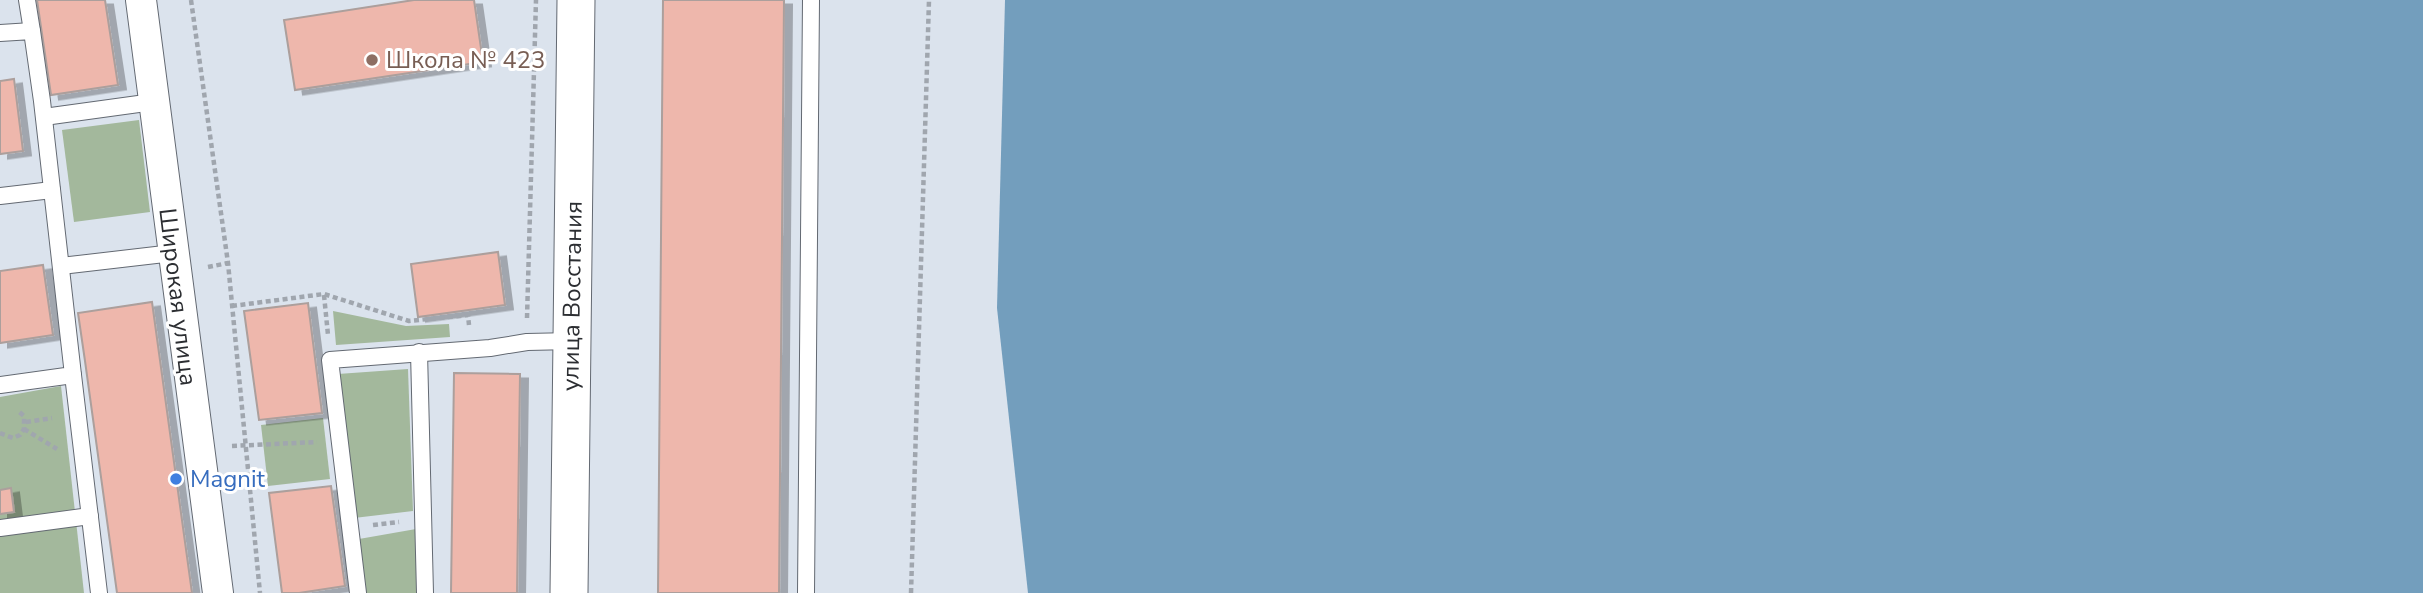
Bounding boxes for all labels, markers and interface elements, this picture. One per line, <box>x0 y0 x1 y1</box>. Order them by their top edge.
place label: Школа № 423 <box>386 44 545 76</box>
marker: Школа № 423 <box>364 52 380 68</box>
street label: улица Восстания <box>554 201 590 391</box>
street label: Широкая улица <box>151 206 205 388</box>
place label: Magnit <box>190 463 266 495</box>
marker: Magnit <box>168 471 184 487</box>

